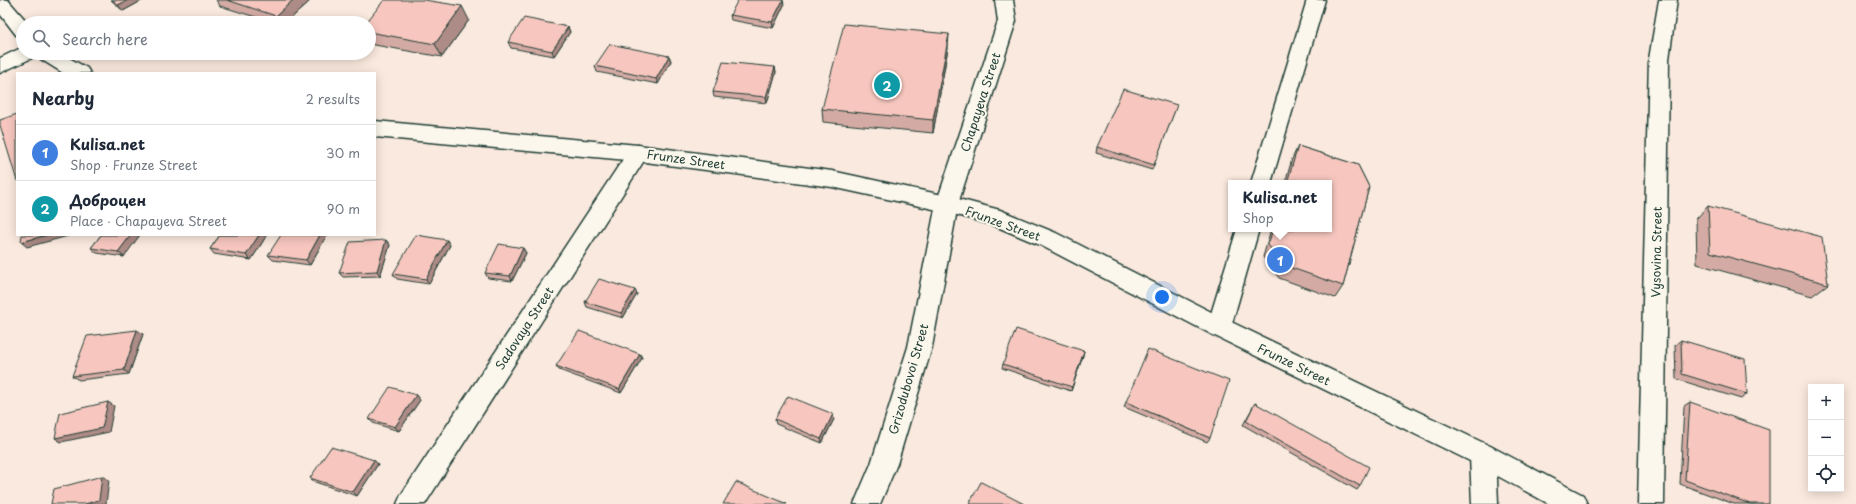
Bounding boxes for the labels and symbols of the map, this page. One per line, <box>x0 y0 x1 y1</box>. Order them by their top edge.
street label: Chapayeva Street <box>955 50 1005 154</box>
pin: 2 <box>874 70 900 100</box>
street label: Frunze Street <box>646 145 726 173</box>
street label: Frunze Street <box>963 201 1043 245</box>
street label: Vysovina Street <box>1646 206 1666 298</box>
pin: 1 <box>1267 245 1293 275</box>
street label: Sadovaya Street <box>490 283 558 373</box>
your location <box>1152 287 1172 307</box>
street label: Grizodubovoi Street <box>884 321 932 436</box>
street label: Frunze Street <box>1255 339 1334 389</box>

